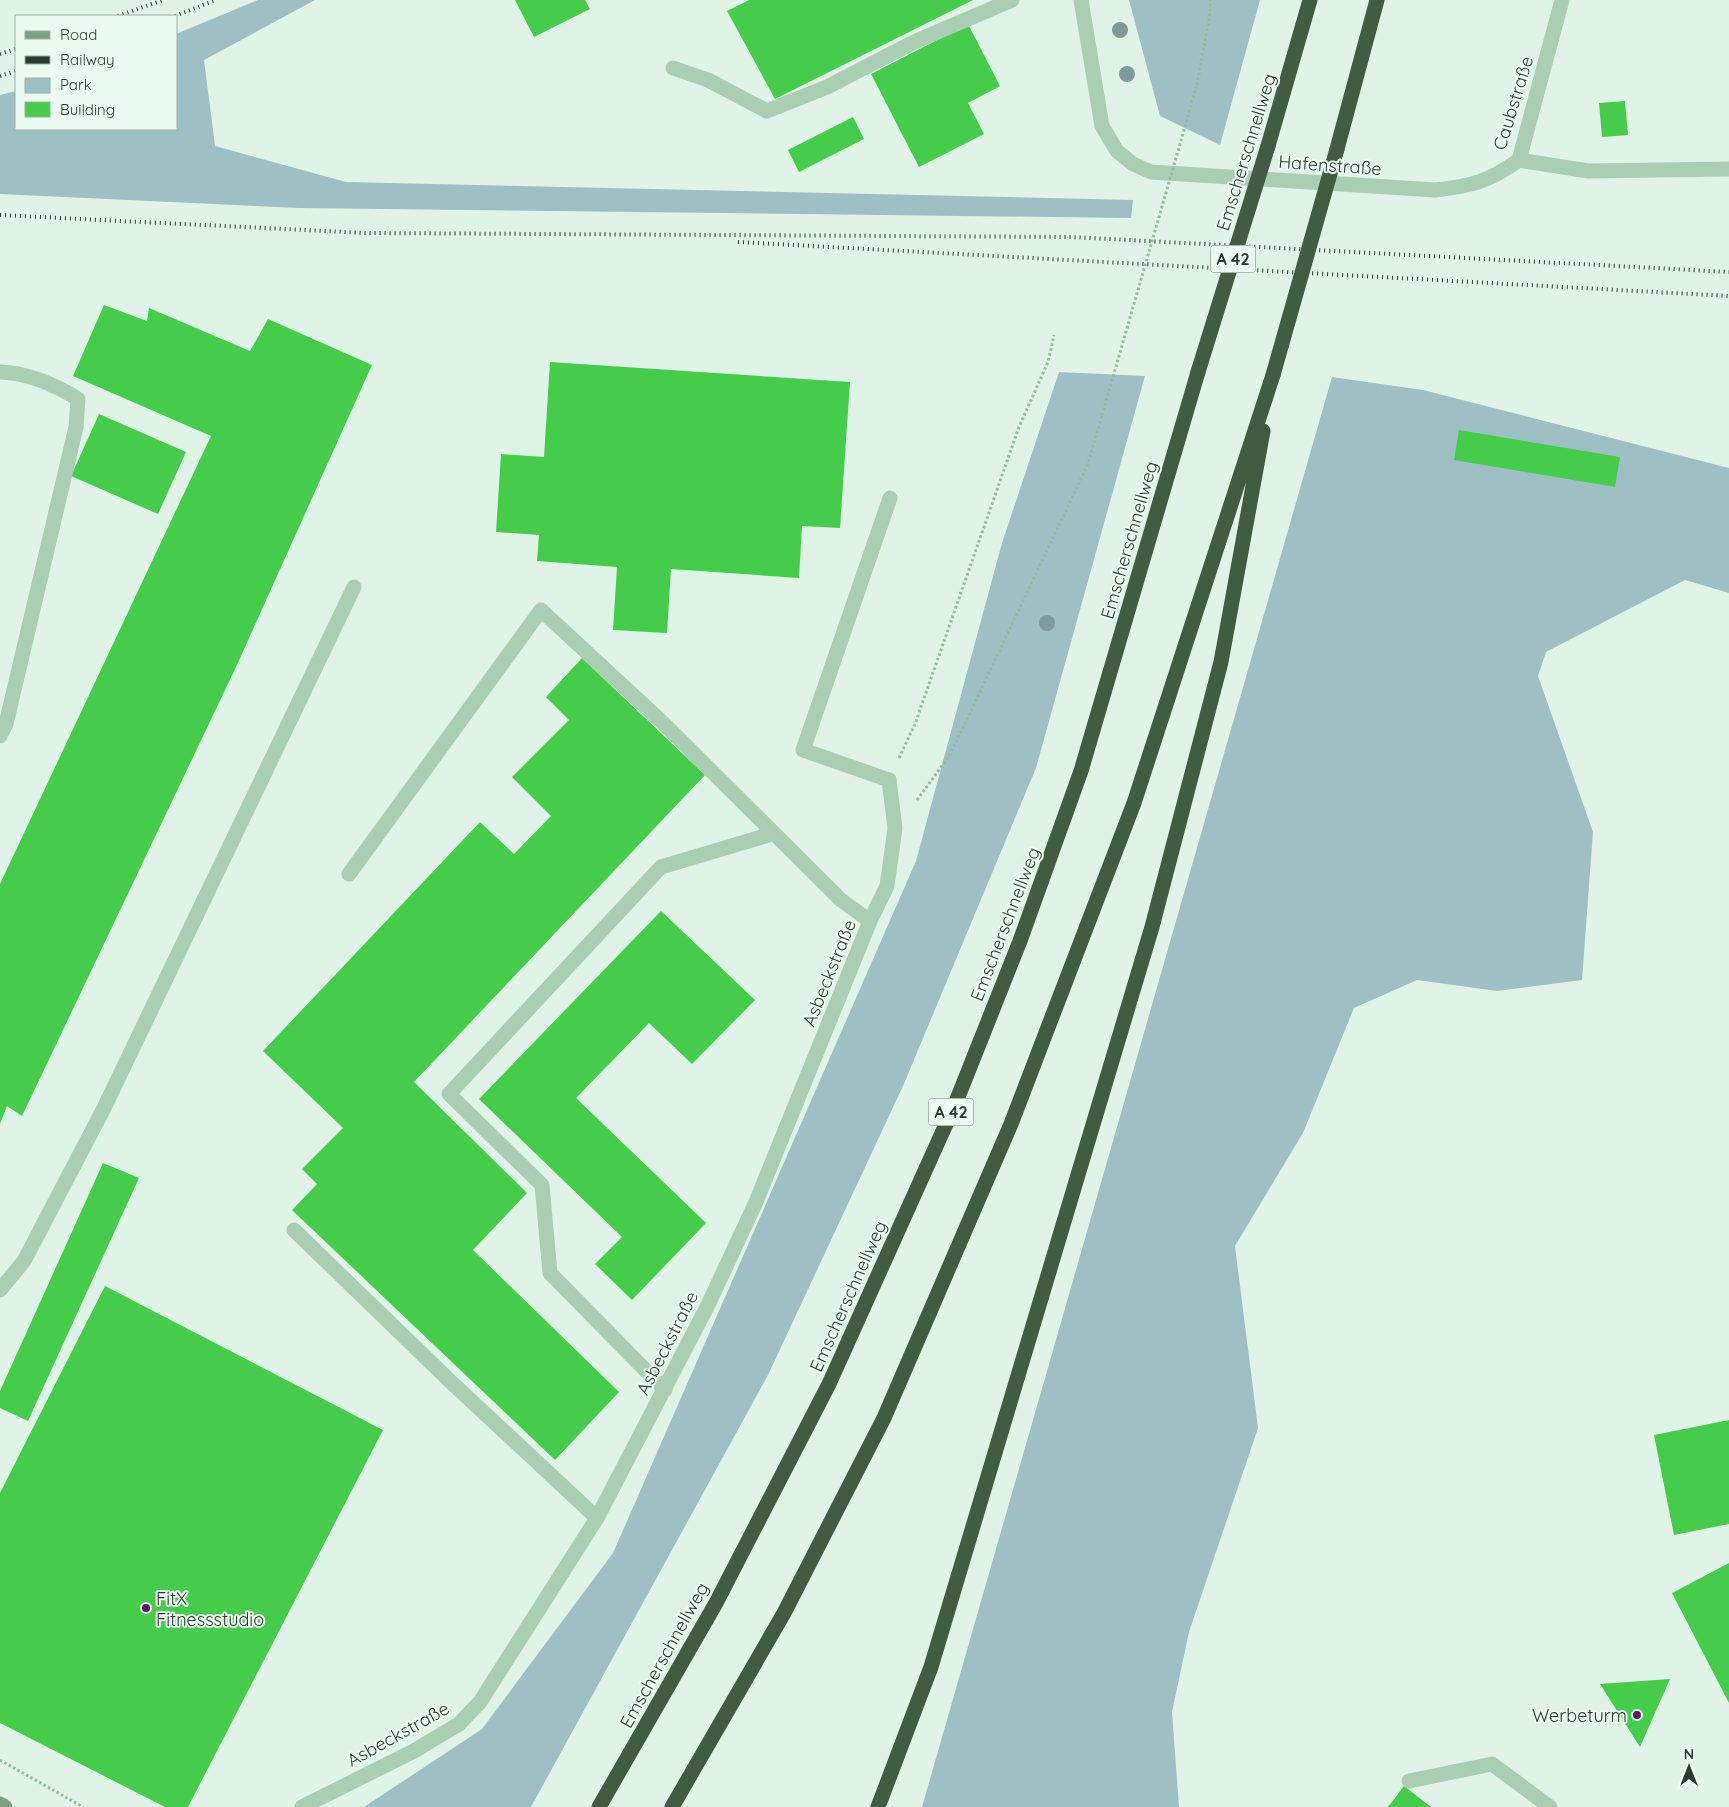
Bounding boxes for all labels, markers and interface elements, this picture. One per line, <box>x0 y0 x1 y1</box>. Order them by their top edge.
legend <box>15 15 178 130</box>
text: Road <box>60 25 97 44</box>
text: Railway <box>60 50 115 69</box>
street label: Caubstraße <box>1488 53 1538 153</box>
street label: Emscherschnellweg <box>1211 71 1281 233</box>
text: Park <box>60 75 92 94</box>
text: Building <box>60 100 115 119</box>
street label: Hafenstraße <box>1278 150 1382 180</box>
road number: A 42 <box>1210 245 1256 272</box>
street label: Emscherschnellweg <box>1095 458 1163 622</box>
street label: Emscherschnellweg <box>965 844 1045 1004</box>
street label: Asbeckstraße <box>797 916 861 1030</box>
road number: A 42 <box>928 1098 974 1126</box>
street label: Emscherschnellweg <box>804 1217 892 1375</box>
street label: Asbeckstraße <box>631 1287 703 1399</box>
street label: Emscherschnellweg <box>614 1578 714 1732</box>
place label: FitX Fitnessstudio <box>156 1587 264 1631</box>
marker: FitX Fitnessstudio <box>140 1602 152 1614</box>
street label: Asbeckstraße <box>343 1696 453 1772</box>
place label: Werbeturm <box>1532 1704 1627 1727</box>
marker: Werbeturm <box>1631 1709 1643 1721</box>
north arrow <box>1664 1742 1714 1792</box>
text: N <box>1684 1745 1694 1763</box>

